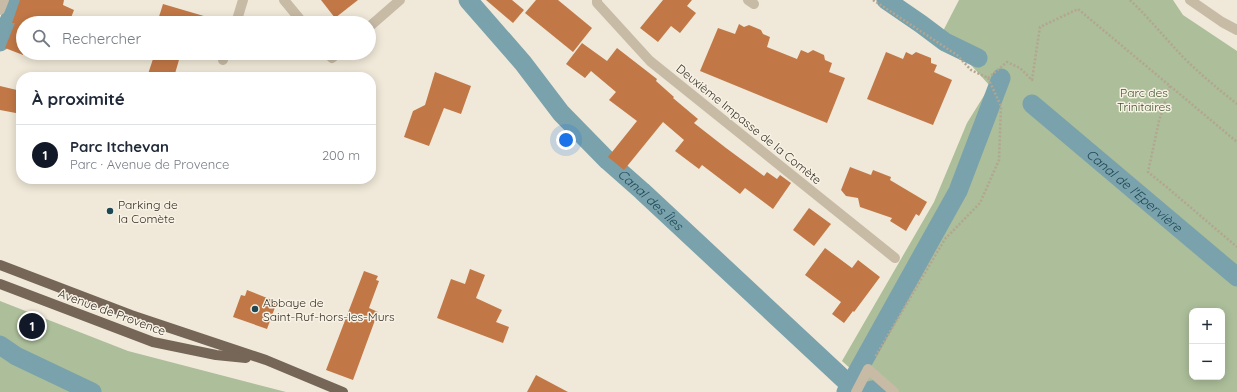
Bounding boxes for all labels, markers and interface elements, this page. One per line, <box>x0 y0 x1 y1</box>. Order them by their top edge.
search box <box>16 16 376 60</box>
icon: search <box>30 27 52 49</box>
text: Rechercher <box>62 29 141 48</box>
street label: Deuxième Impasse de la Comète <box>673 61 825 187</box>
park label: Parc des Trinitaires <box>1117 85 1171 114</box>
text: À proximité <box>32 88 125 109</box>
your location <box>556 130 576 150</box>
text: Parc Itchevan <box>70 137 169 156</box>
water label: Canal de l'Epervière <box>1083 146 1186 236</box>
text: 1 <box>42 147 48 163</box>
text: 200 m <box>322 147 360 163</box>
text: Parc · Avenue de Provence <box>70 156 229 172</box>
water label: Canal des Îles <box>615 166 687 234</box>
place label: Parking de la Comète <box>118 197 178 226</box>
marker: Parking de la Comète <box>105 206 115 216</box>
street label: Avenue de Provence <box>56 286 168 339</box>
place label: Abbaye de Saint-Ruf-hors-les-Murs <box>263 295 395 324</box>
marker: Abbaye de Saint-Ruf-hors-les-Murs <box>250 304 260 314</box>
map controls <box>1189 308 1225 380</box>
button: + <box>1189 308 1225 344</box>
pin: 1 <box>19 311 45 341</box>
button: − <box>1189 344 1225 380</box>

